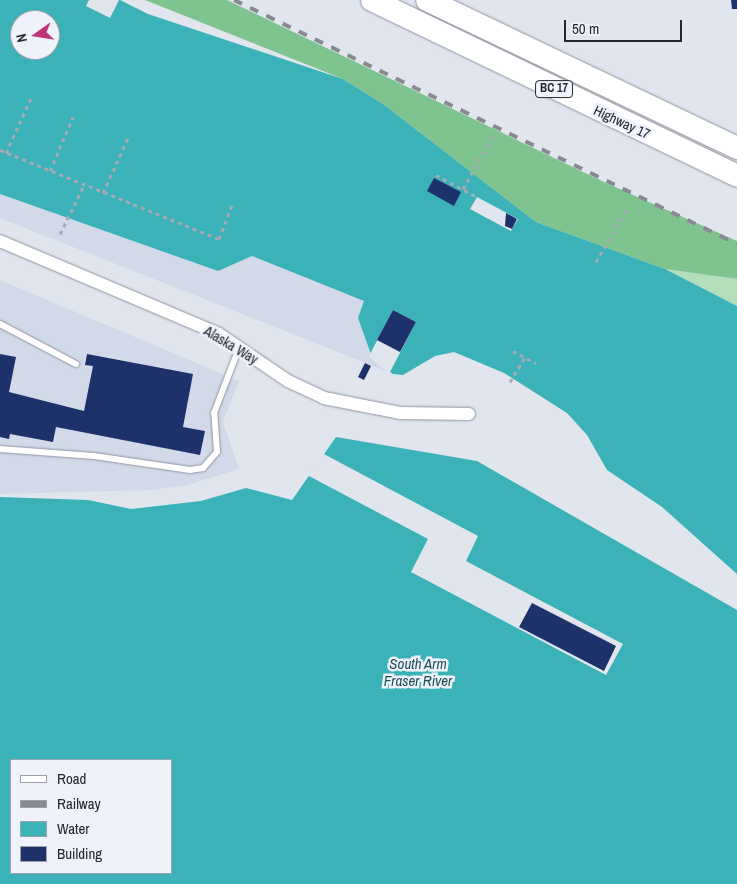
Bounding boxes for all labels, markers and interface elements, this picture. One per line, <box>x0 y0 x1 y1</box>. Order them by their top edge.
north arrow <box>10 10 60 60</box>
scale bar <box>567 10 684 42</box>
text: 50 m <box>572 18 599 39</box>
text: N <box>12 32 31 44</box>
road number: BC 17 <box>534 80 574 98</box>
street label: Highway 17 <box>591 102 653 142</box>
street label: Alaska Way <box>201 322 261 368</box>
water label: South Arm Fraser River <box>384 654 452 689</box>
legend <box>10 759 172 874</box>
text: Road <box>57 768 86 789</box>
text: Railway <box>57 793 101 814</box>
text: Water <box>57 818 89 839</box>
text: Building <box>57 843 102 864</box>

